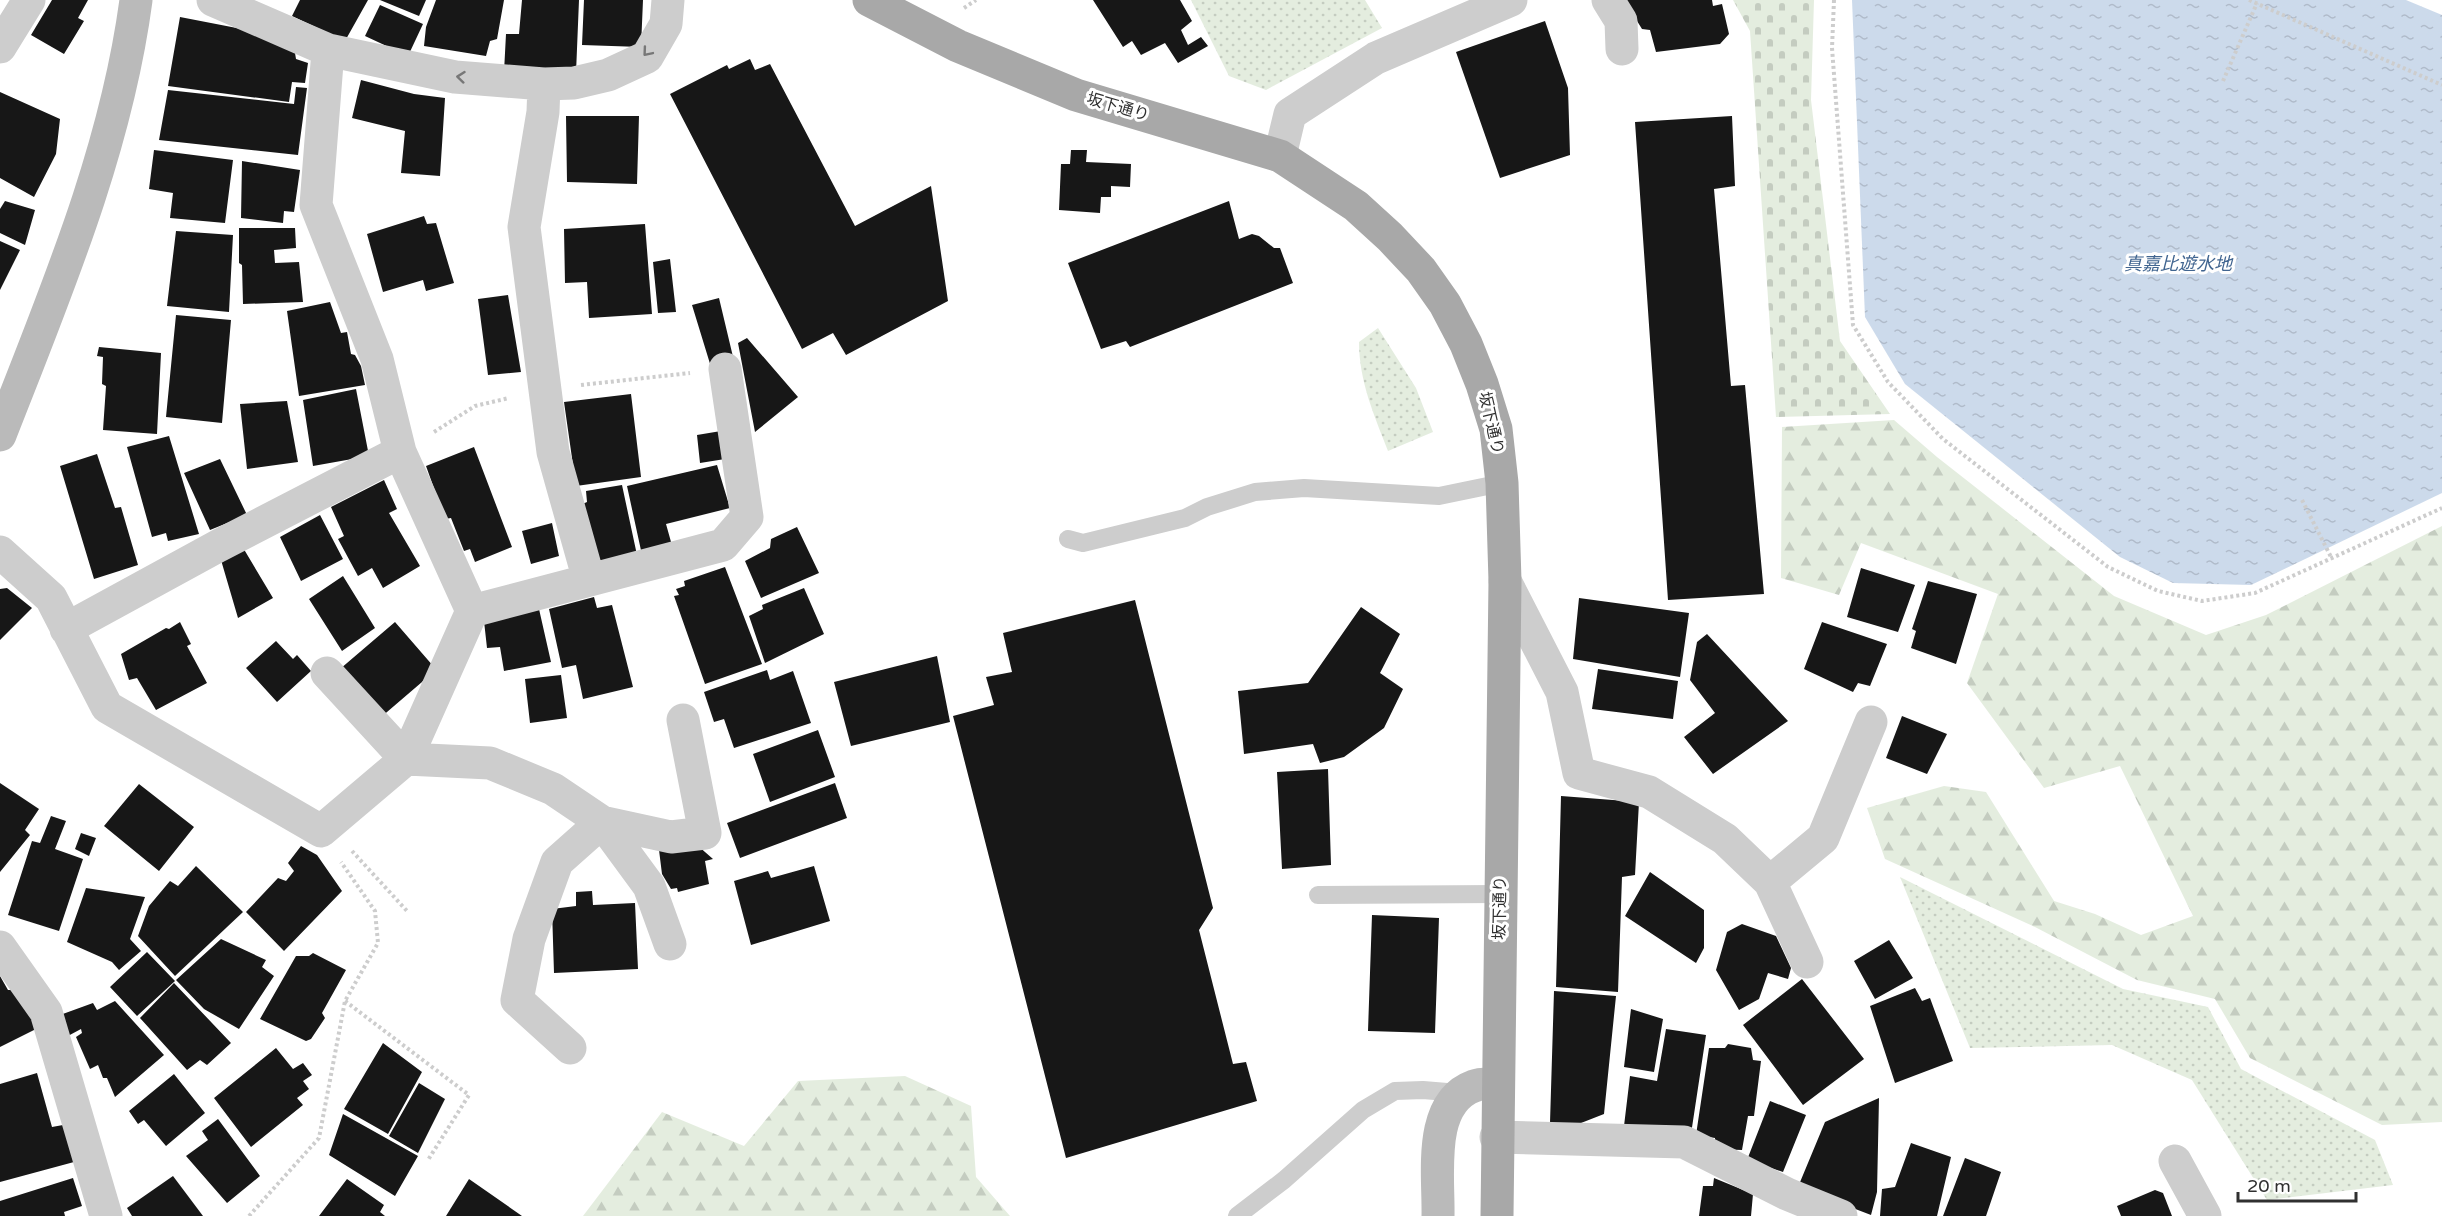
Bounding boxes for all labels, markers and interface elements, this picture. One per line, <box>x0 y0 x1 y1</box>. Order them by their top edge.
one-way arrow <box>644 46 655 57</box>
one-way arrow <box>456 71 465 84</box>
street label: 坂下通り <box>1084 89 1152 125</box>
water label: 真嘉比遊水地 <box>2124 253 2234 275</box>
street label: 坂下通り <box>1474 390 1508 456</box>
street label: 坂下通り <box>1489 876 1511 940</box>
scale bar <box>2238 1165 2356 1203</box>
text: 20 m <box>2247 1175 2291 1197</box>

